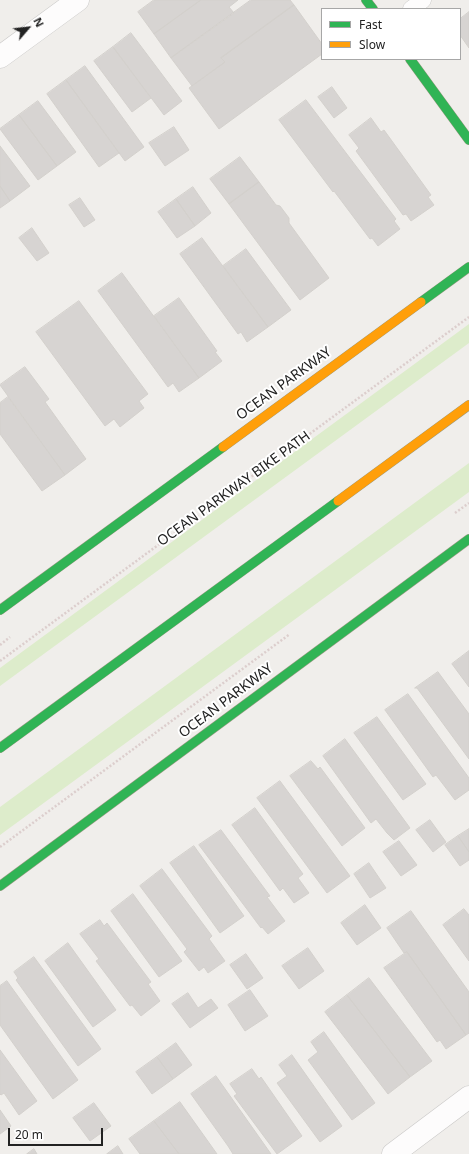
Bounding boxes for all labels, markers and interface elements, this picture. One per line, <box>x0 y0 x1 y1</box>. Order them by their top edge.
north arrow <box>8 8 48 48</box>
legend <box>321 8 461 60</box>
text: N <box>30 15 48 30</box>
text: Fast <box>359 16 382 33</box>
text: Slow <box>359 36 385 53</box>
street label: OCEAN PARKWAY <box>233 344 335 424</box>
street label: OCEAN PARKWAY BIKE PATH <box>154 428 314 550</box>
street label: OCEAN PARKWAY <box>176 660 276 742</box>
scale bar <box>10 1120 105 1146</box>
text: 20 m <box>15 1126 43 1143</box>

